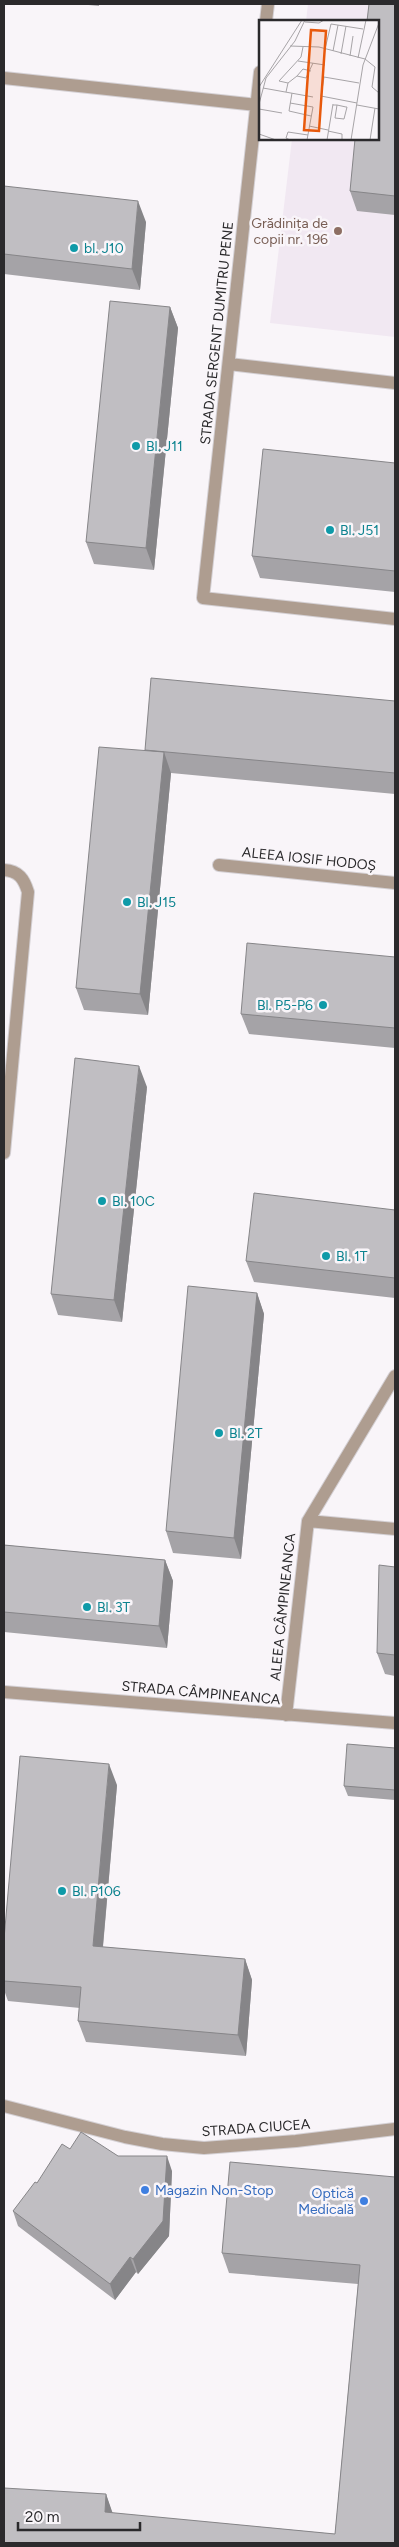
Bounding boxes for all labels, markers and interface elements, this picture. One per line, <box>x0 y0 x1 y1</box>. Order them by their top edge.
inset map <box>259 20 379 140</box>
place label: Grădinița de copii nr. 196 <box>251 215 328 248</box>
street label: STRADA SERGENT DUMITRU PENE <box>197 221 237 445</box>
marker: Grădinița de copii nr. 196 <box>332 225 344 237</box>
place label: bl. J10 <box>84 240 124 257</box>
marker: bl. J10 <box>68 242 80 254</box>
place label: Bl. J11 <box>146 438 183 455</box>
marker: Bl. J11 <box>130 440 142 452</box>
place label: Bl. J51 <box>340 522 379 539</box>
marker: Bl. J51 <box>324 524 336 536</box>
street label: ALEEA IOSIF HODOȘ <box>241 843 377 875</box>
place label: Bl. J15 <box>137 894 176 911</box>
marker: Bl. J15 <box>121 896 133 908</box>
place label: Bl. P5-P6 <box>257 997 313 1014</box>
marker: Bl. P5-P6 <box>317 999 329 1011</box>
place label: Bl. 10C <box>112 1193 155 1210</box>
marker: Bl. 10C <box>96 1195 108 1207</box>
place label: Bl. 1T <box>336 1248 368 1265</box>
marker: Bl. 1T <box>320 1250 332 1262</box>
place label: Bl. 2T <box>229 1425 263 1442</box>
marker: Bl. 2T <box>213 1427 225 1439</box>
street label: ALEEA CÂMPINEANCA <box>267 1532 299 1682</box>
place label: Bl. 3T <box>97 1599 131 1616</box>
marker: Bl. 3T <box>81 1601 93 1613</box>
street label: STRADA CÂMPINEANCA <box>121 1678 282 1708</box>
place label: Bl. P106 <box>72 1883 121 1900</box>
marker: Bl. P106 <box>56 1885 68 1897</box>
street label: STRADA CIUCEA <box>201 2116 311 2140</box>
place label: Magazin Non-Stop <box>155 2182 274 2199</box>
marker: Magazin Non-Stop <box>139 2184 151 2196</box>
place label: Optică Medicală <box>298 2185 354 2218</box>
marker: Optică Medicală <box>358 2195 370 2207</box>
scale bar <box>18 2500 140 2532</box>
text: 20 m <box>25 2508 59 2526</box>

